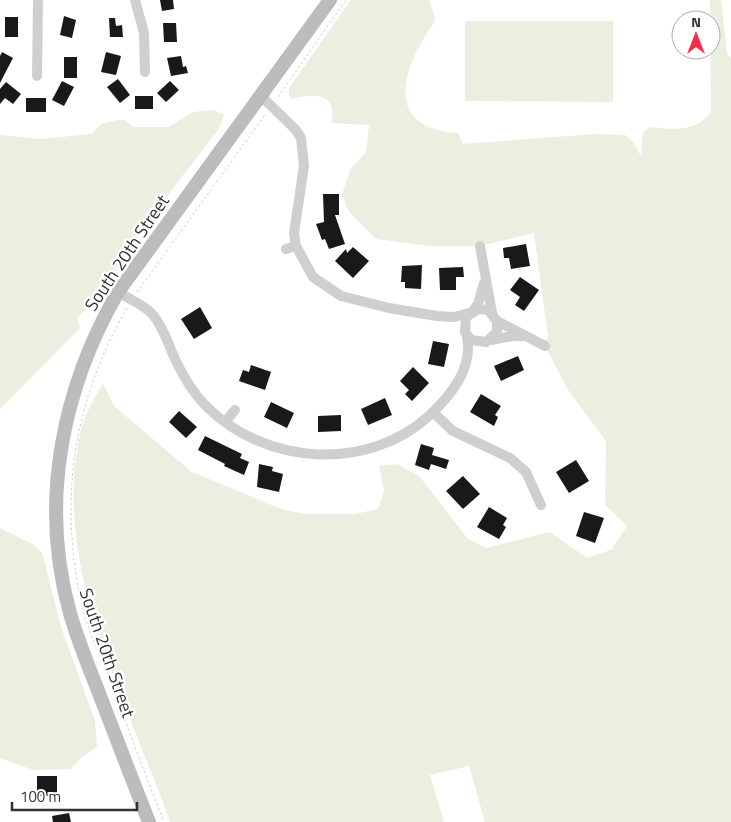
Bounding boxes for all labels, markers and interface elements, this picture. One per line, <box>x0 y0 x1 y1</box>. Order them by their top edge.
north arrow <box>671 10 721 60</box>
text: N <box>691 11 701 32</box>
street label: South 20th Street <box>78 189 176 316</box>
street label: South 20th Street <box>73 584 142 722</box>
scale bar <box>12 780 138 812</box>
text: 100 m <box>20 785 61 808</box>

